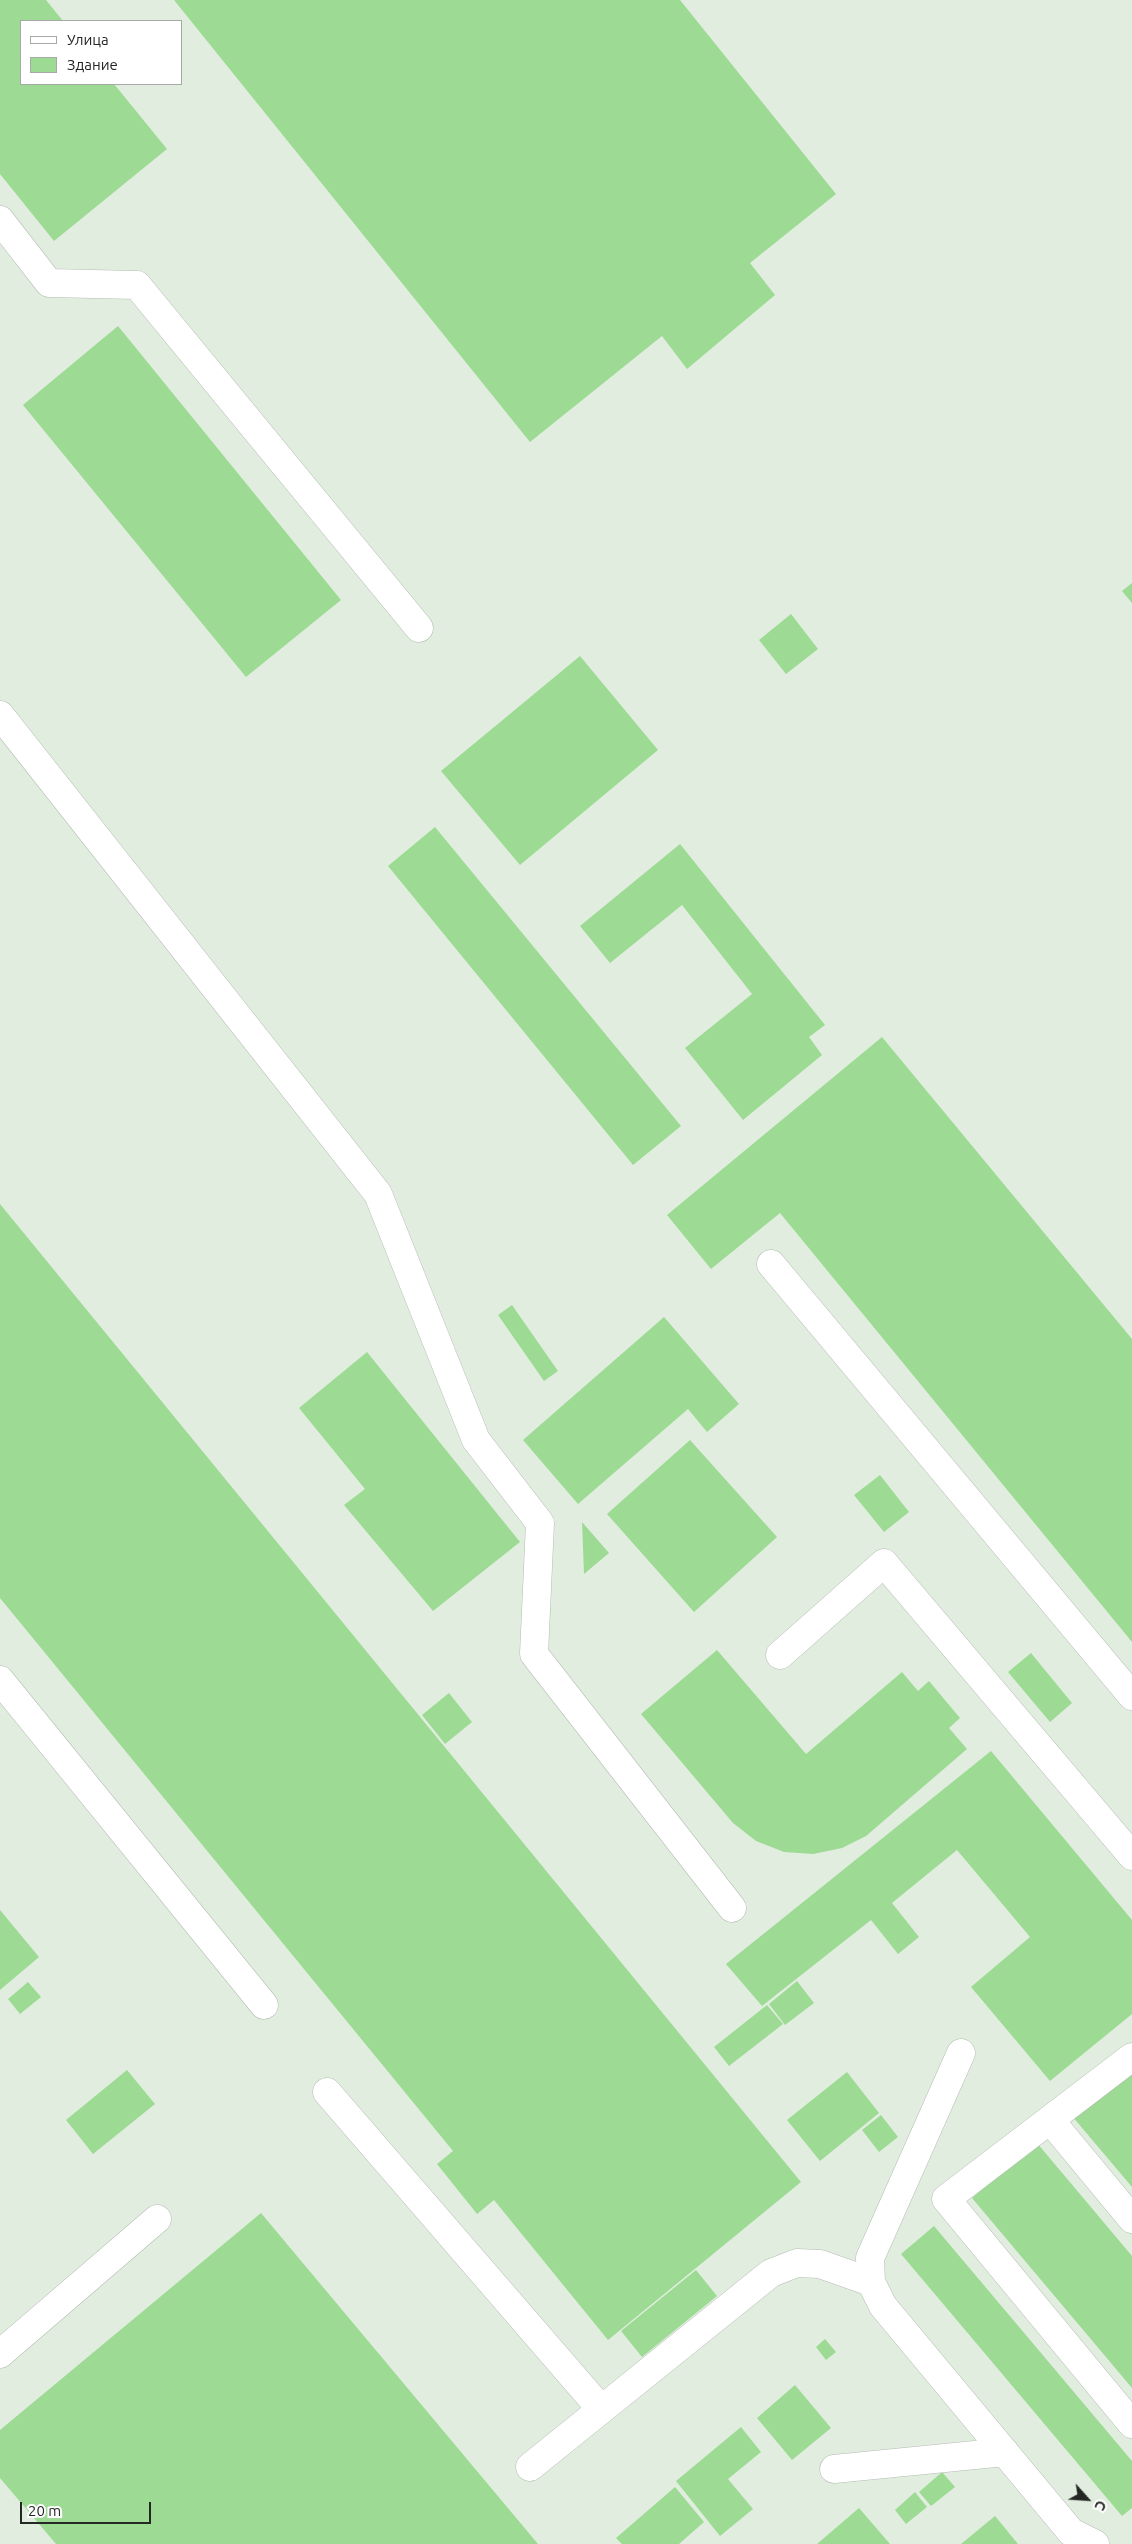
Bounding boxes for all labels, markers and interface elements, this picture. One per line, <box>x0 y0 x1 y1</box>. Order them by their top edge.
legend <box>20 20 182 85</box>
text: Улица <box>67 31 109 48</box>
text: Здание <box>67 56 118 73</box>
north arrow <box>1062 2474 1112 2524</box>
scale bar <box>22 2492 154 2524</box>
text: С <box>1091 2498 1110 2513</box>
text: 20 m <box>28 2502 61 2519</box>

